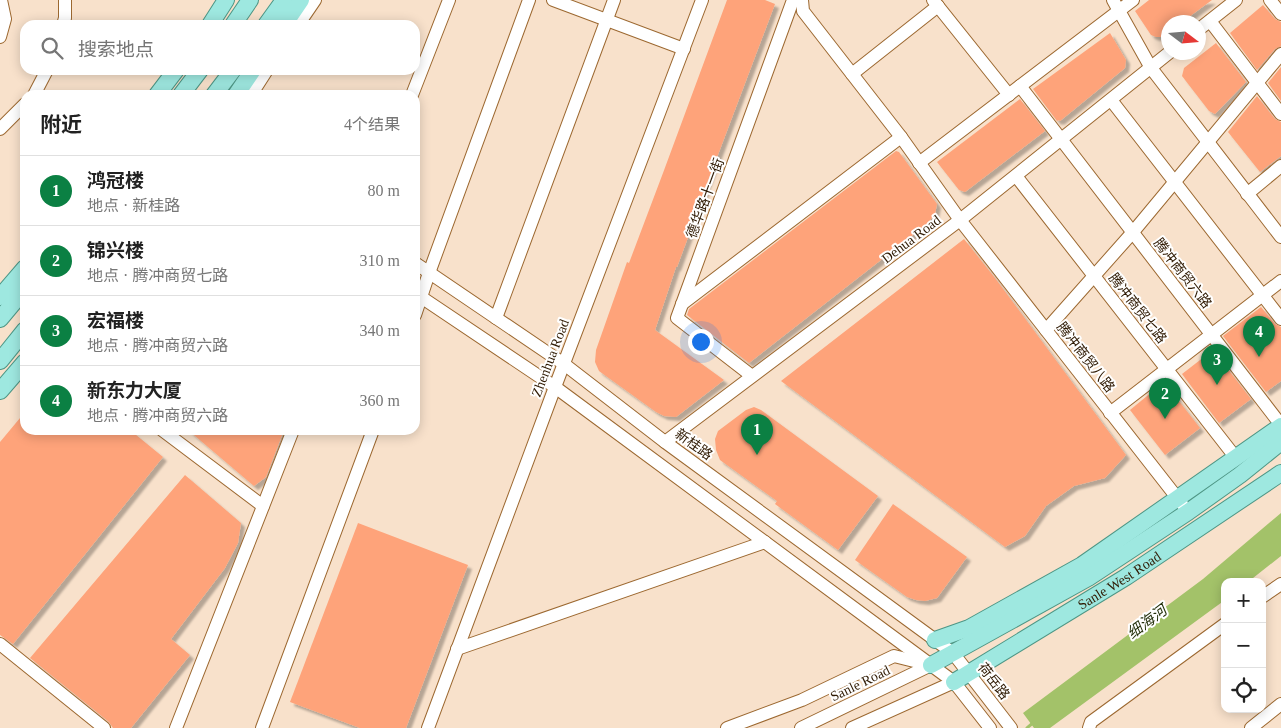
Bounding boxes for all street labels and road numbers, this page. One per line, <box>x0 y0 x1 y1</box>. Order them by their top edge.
street label: 德华路十一街 <box>683 156 727 240</box>
street label: Dehua Road <box>879 212 944 266</box>
street label: 腾冲商贸六路 <box>1151 236 1214 311</box>
street label: 腾冲商贸七路 <box>1106 271 1169 346</box>
street label: Zhenhua Road <box>529 317 572 399</box>
street label: 腾冲商贸八路 <box>1054 320 1117 395</box>
street label: 新桂路 <box>672 426 715 463</box>
street label: Sanle West Road <box>1075 549 1164 613</box>
street label: 荷岳路 <box>975 660 1012 702</box>
street label: Sanle Road <box>828 663 892 704</box>

